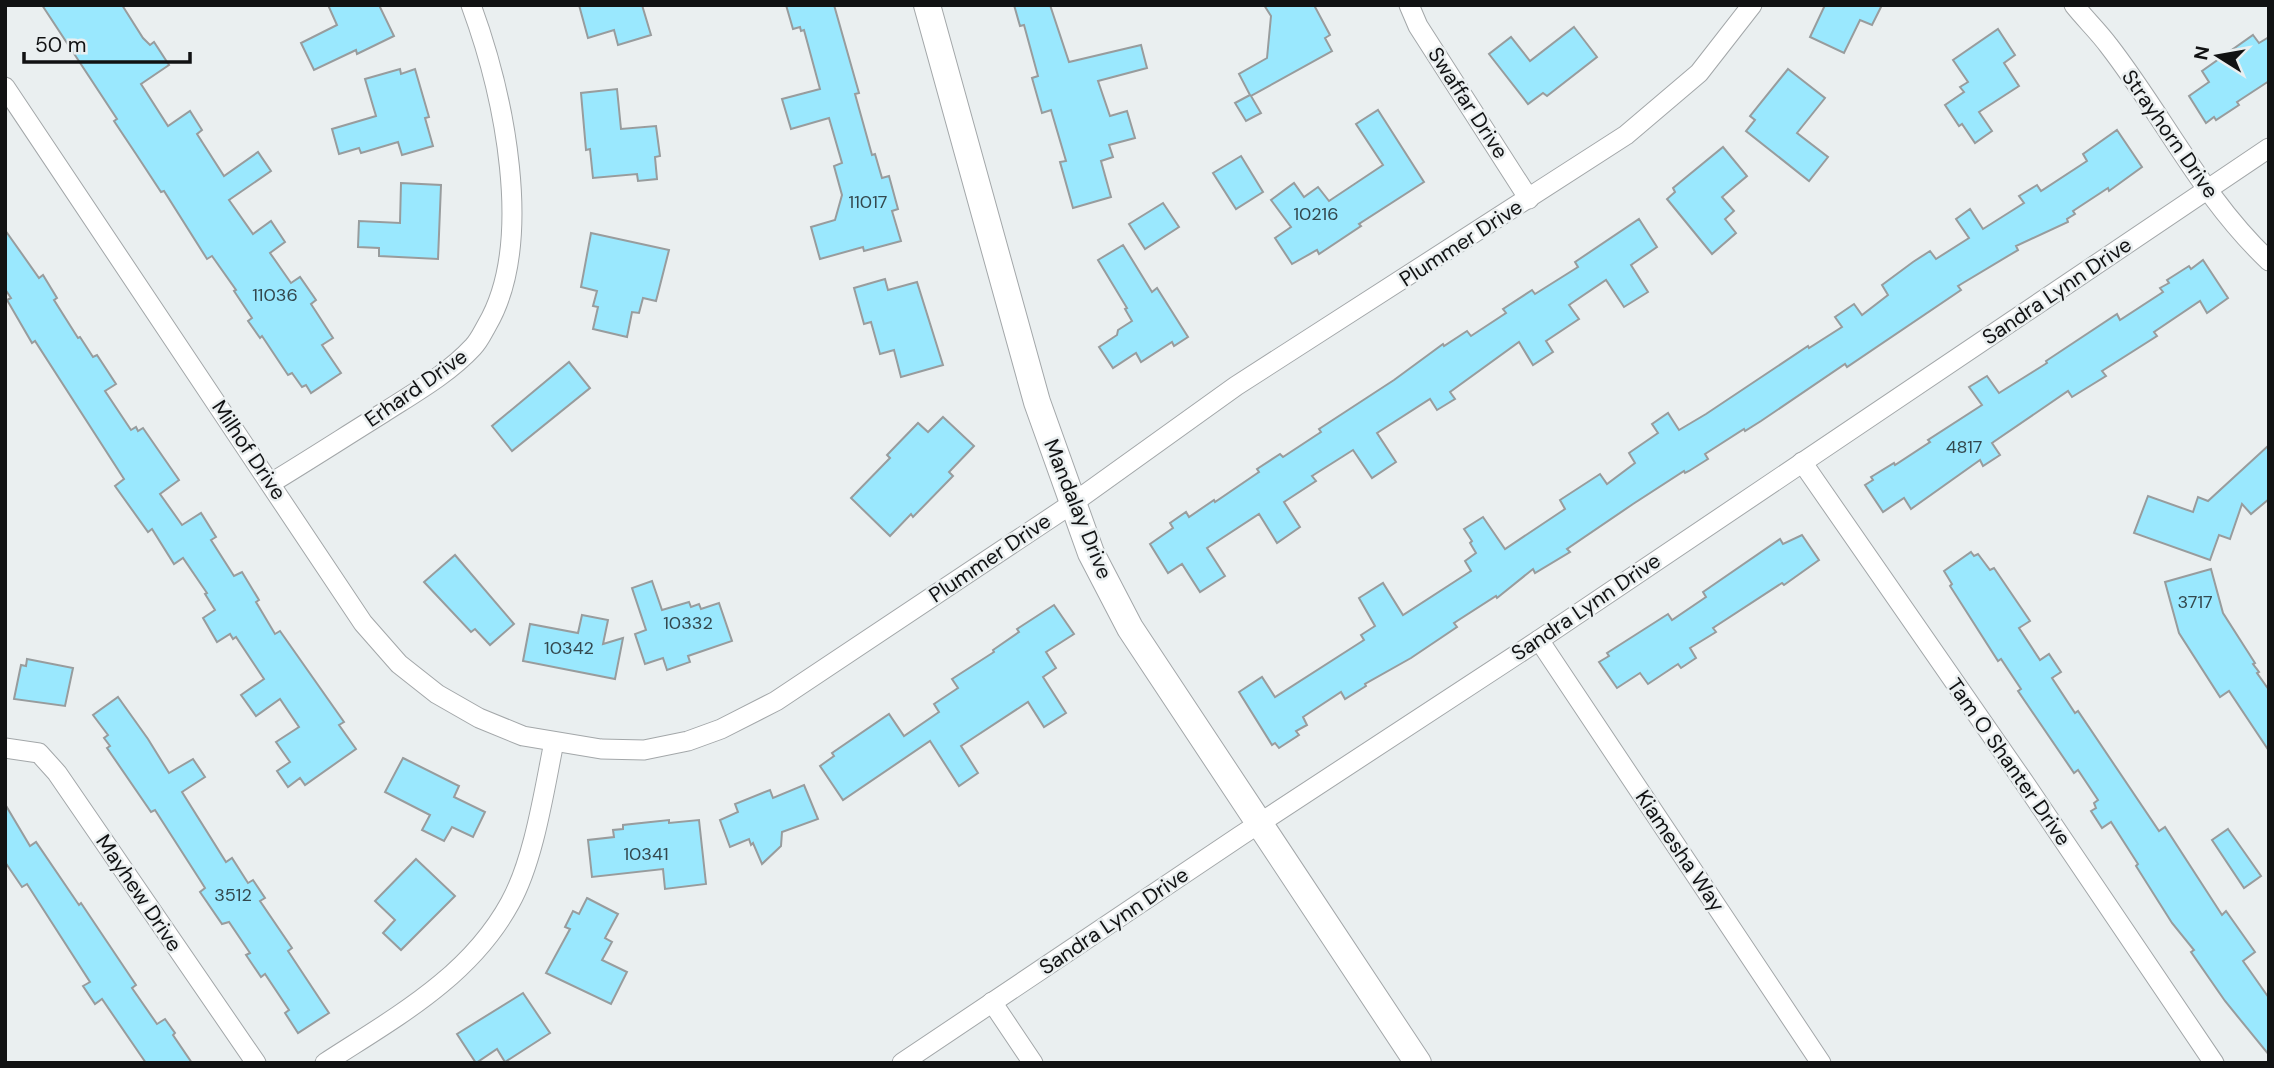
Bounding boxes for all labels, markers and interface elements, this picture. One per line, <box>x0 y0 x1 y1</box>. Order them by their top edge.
scale bar <box>24 21 191 65</box>
north arrow <box>2183 21 2253 91</box>
text: 50 m <box>35 31 86 59</box>
street label: Swaffar Drive <box>1422 42 1515 164</box>
text: N <box>2188 44 2215 62</box>
street label: Strayhorn Drive <box>2115 64 2225 204</box>
house number: 11017 <box>849 190 887 214</box>
street label: Plummer Drive <box>1394 193 1528 293</box>
house number: 10216 <box>1293 202 1339 226</box>
street label: Sandra Lynn Drive <box>1977 231 2137 351</box>
house number: 11036 <box>252 283 298 307</box>
street label: Erhard Drive <box>359 342 473 434</box>
street label: Milhof Drive <box>205 395 293 505</box>
street label: Mandalay Drive <box>1037 435 1119 583</box>
house number: 4817 <box>1946 435 1982 459</box>
street label: Plummer Drive <box>924 507 1056 609</box>
street label: Sandra Lynn Drive <box>1506 547 1666 667</box>
house number: 3717 <box>2177 590 2213 614</box>
house number: 10332 <box>663 611 713 635</box>
house number: 10342 <box>544 636 594 660</box>
street label: Tam O Shanter Drive <box>1941 673 2077 851</box>
street label: Kiamesha Way <box>1629 785 1731 918</box>
street label: Mayhew Drive <box>90 829 188 957</box>
house number: 10341 <box>623 842 669 866</box>
street label: Sandra Lynn Drive <box>1034 861 1194 981</box>
house number: 3512 <box>214 883 252 907</box>

